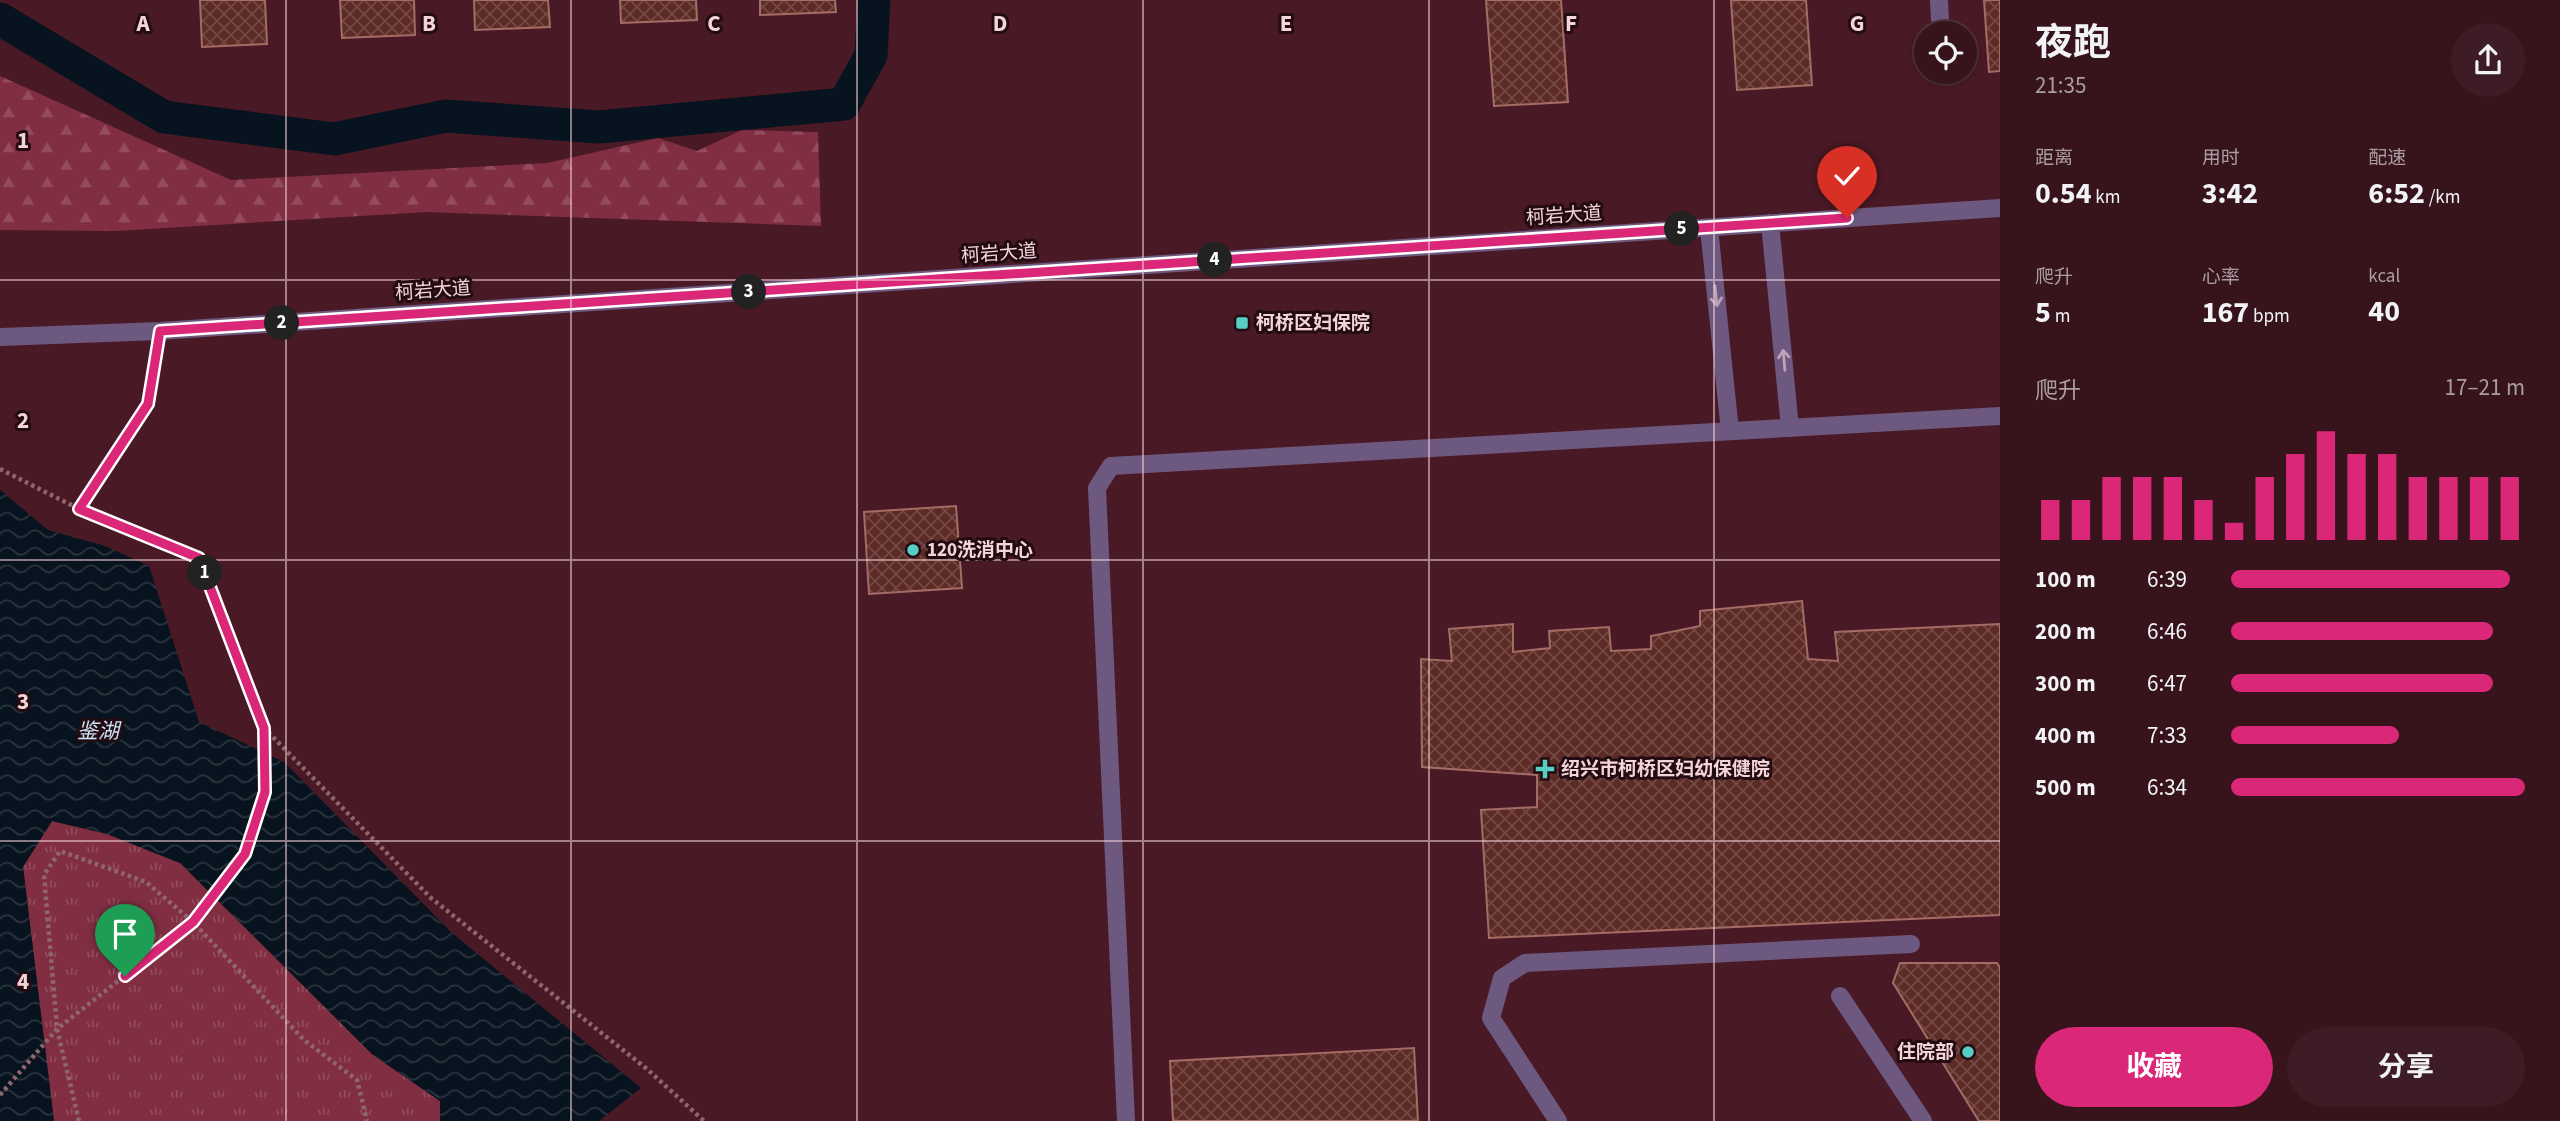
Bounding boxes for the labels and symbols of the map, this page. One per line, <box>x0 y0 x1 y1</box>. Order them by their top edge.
text: A <box>135 7 150 40</box>
text: B <box>422 7 436 40</box>
text: C <box>707 7 721 40</box>
text: D <box>993 7 1007 40</box>
text: E <box>1280 7 1292 40</box>
text: F <box>1565 7 1577 40</box>
text: G <box>1850 7 1864 40</box>
text: 1 <box>17 124 29 157</box>
pin <box>1817 146 1877 218</box>
street label: 柯岩大道 <box>1525 200 1603 232</box>
pin: 5 <box>1664 212 1700 246</box>
street label: 柯岩大道 <box>960 238 1038 270</box>
pin: 4 <box>1198 243 1232 278</box>
pin: 3 <box>732 274 766 310</box>
street label: 柯岩大道 <box>394 275 472 307</box>
one-way arrow <box>1710 284 1723 306</box>
pin: 2 <box>264 306 300 340</box>
place label: 柯桥区妇保院 <box>1256 310 1370 337</box>
marker: 柯桥区妇保院 <box>1234 315 1250 331</box>
one-way arrow <box>1777 349 1790 372</box>
text: 2 <box>17 404 29 437</box>
place label: 120洗消中心 <box>927 537 1033 564</box>
marker: 120洗消中心 <box>905 542 921 558</box>
pin: 1 <box>188 556 222 590</box>
text: 3 <box>17 685 29 718</box>
water label: 鉴湖 <box>77 716 122 746</box>
place label: 绍兴市柯桥区妇幼保健院 <box>1561 756 1770 783</box>
marker: 绍兴市柯桥区妇幼保健院 <box>1535 759 1555 779</box>
pin <box>95 904 155 976</box>
text: 4 <box>17 965 29 998</box>
place label: 住院部 <box>1897 1039 1954 1066</box>
marker: 住院部 <box>1960 1044 1976 1060</box>

